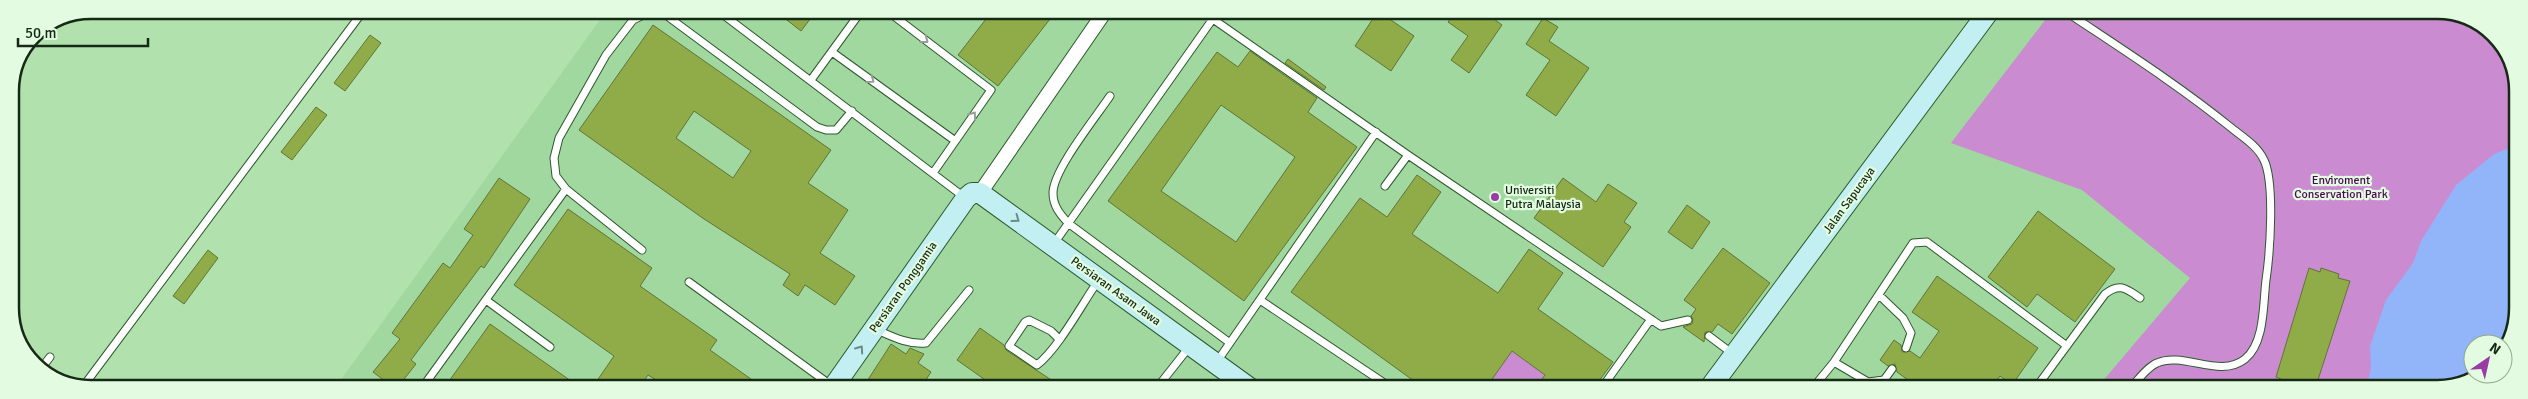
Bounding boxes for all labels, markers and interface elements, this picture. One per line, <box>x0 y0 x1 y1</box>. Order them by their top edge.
scale bar <box>18 15 148 47</box>
text: 50 m <box>25 24 56 42</box>
one-way arrow <box>919 34 928 42</box>
one-way arrow <box>865 74 875 83</box>
one-way arrow <box>967 112 975 121</box>
street label: Jalan Sapucaya <box>1820 164 1879 237</box>
park label: Enviroment Conservation Park <box>2294 173 2388 202</box>
place label: Universiti Putra Malaysia <box>1505 183 1581 212</box>
marker: Universiti Putra Malaysia <box>1489 191 1501 203</box>
one-way arrow <box>1010 213 1020 222</box>
street label: Persiaran Ponggamia <box>866 239 941 336</box>
street label: Persiaran Asam Jawa <box>1068 254 1164 329</box>
north arrow <box>2463 334 2513 384</box>
text: N <box>2486 339 2504 358</box>
one-way arrow <box>854 345 863 355</box>

